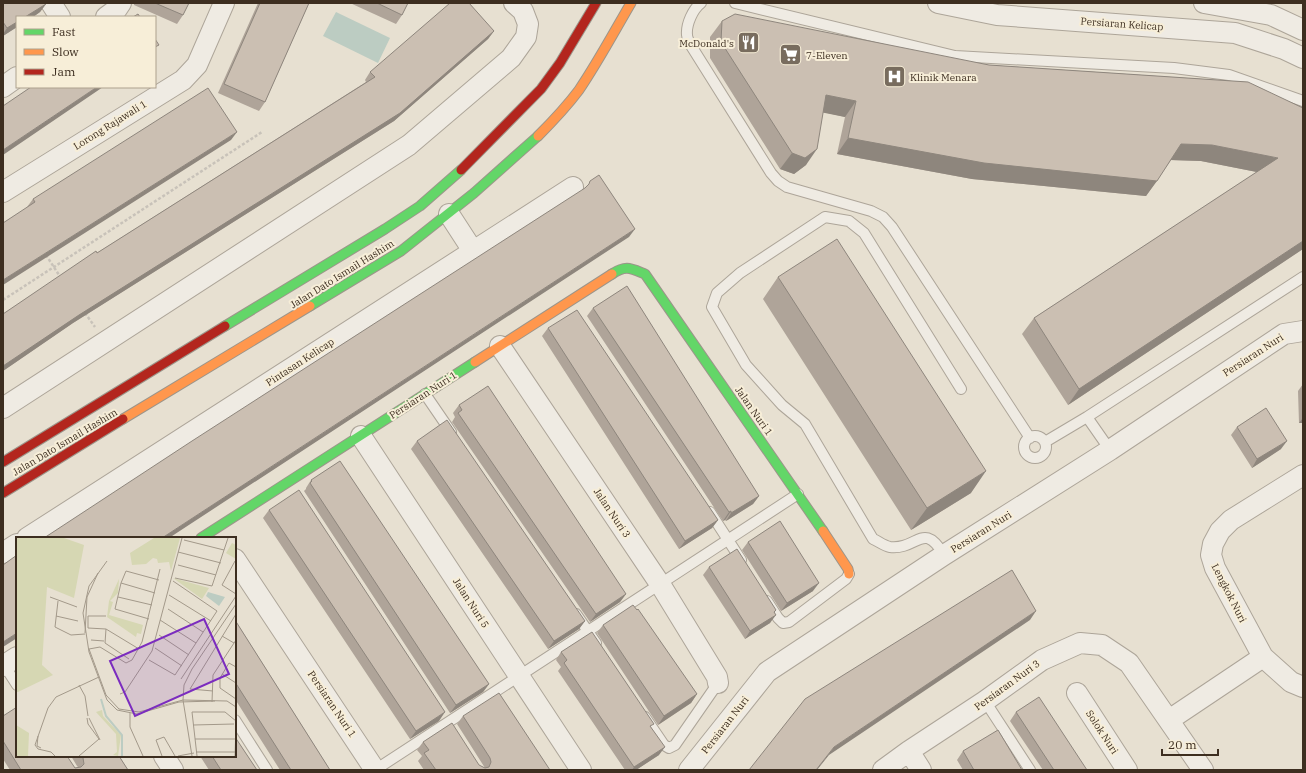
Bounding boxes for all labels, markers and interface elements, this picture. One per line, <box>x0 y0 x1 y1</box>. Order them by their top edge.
street label: Persiaran Kelicap <box>1080 15 1164 33</box>
legend <box>16 16 156 88</box>
text: Fast <box>52 24 76 39</box>
restaurant icon: McDonald's <box>736 30 762 56</box>
place label: McDonald's <box>679 37 734 50</box>
supermarket icon: 7-Eleven <box>777 42 803 68</box>
text: Slow <box>52 44 79 59</box>
place label: 7-Eleven <box>806 49 848 62</box>
text: Jam <box>52 64 76 79</box>
hospital icon: Klinik Menara <box>881 64 907 90</box>
place label: Klinik Menara <box>910 71 977 84</box>
street label: Lorong Rajawali 1 <box>71 97 149 153</box>
street label: Jalan Dato Ismail Hashim <box>288 236 397 311</box>
street label: Persiaran Nuri <box>1220 331 1286 379</box>
street label: Pintasan Kelicap <box>263 335 337 389</box>
street label: Persiaran Nuri 1 <box>387 368 459 422</box>
street label: Jalan Nuri 1 <box>732 384 776 438</box>
street label: Jalan Dato Ismail Hashim <box>10 405 120 478</box>
street label: Jalan Nuri 3 <box>591 486 633 540</box>
street label: Persiaran Nuri <box>948 508 1014 556</box>
inset map <box>16 537 236 757</box>
street label: Lengkok Nuri <box>1209 561 1249 625</box>
street label: Jalan Nuri 5 <box>450 576 492 630</box>
street label: Persiaran Nuri 3 <box>972 657 1042 713</box>
street label: Persiaran Nuri 1 <box>305 668 359 740</box>
street label: Persiaran Nuri <box>698 694 752 756</box>
street label: Solok Nuri <box>1083 708 1121 756</box>
scale bar <box>1162 731 1218 757</box>
text: 20 m <box>1168 737 1197 752</box>

